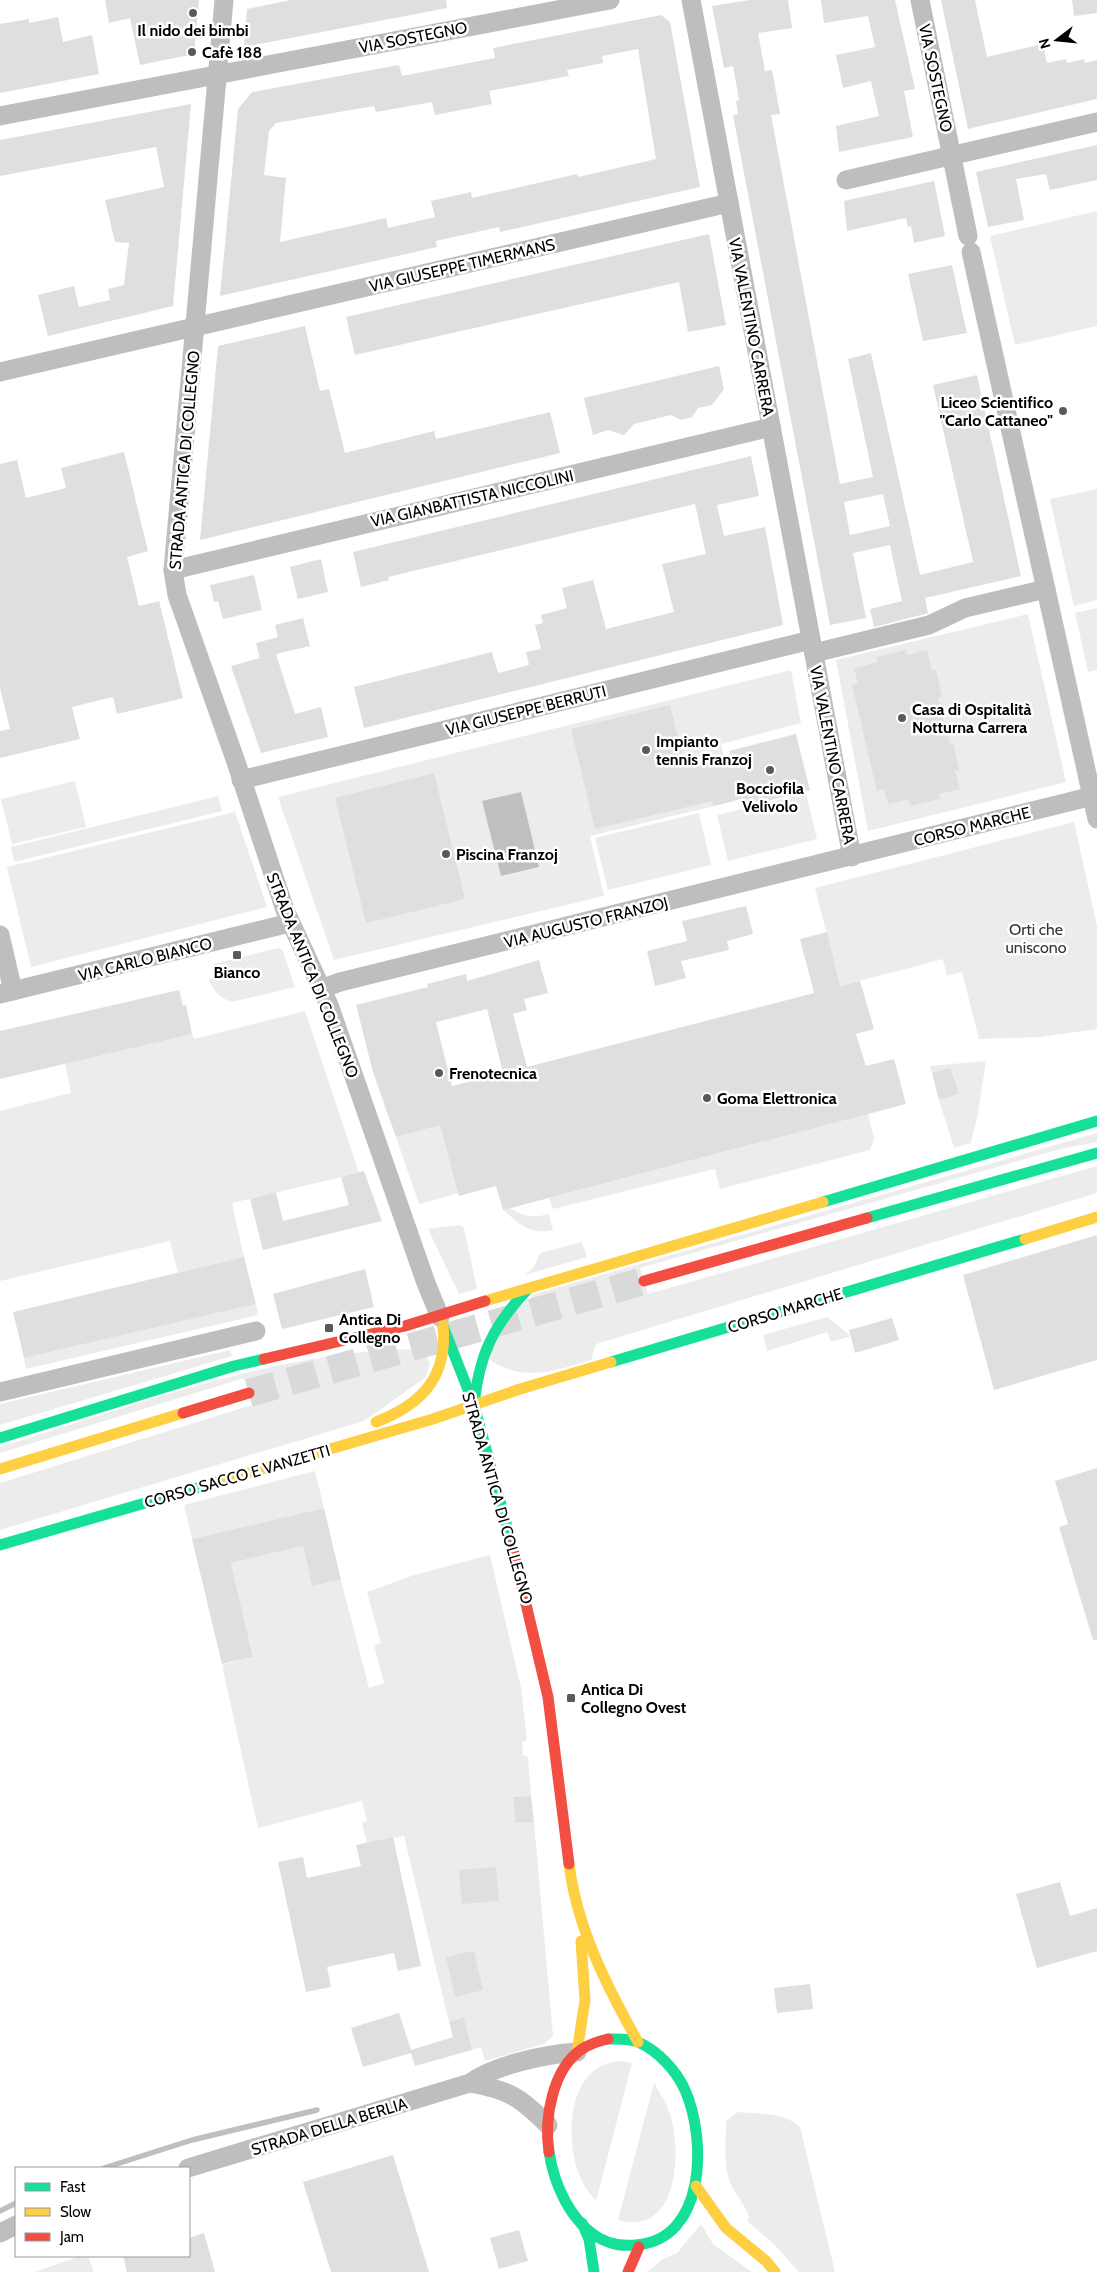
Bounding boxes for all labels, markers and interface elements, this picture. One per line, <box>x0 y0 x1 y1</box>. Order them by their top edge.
marker: Il nido dei bimbi <box>187 7 199 19</box>
north arrow <box>1032 15 1082 65</box>
street label: VIA SOSTEGNO <box>357 18 469 57</box>
place label: Il nido dei bimbi <box>137 21 249 40</box>
street label: VIA SOSTEGNO <box>915 22 956 134</box>
text: N <box>1034 36 1055 51</box>
place label: Cafè 188 <box>202 43 262 62</box>
marker: Cafè 188 <box>186 46 198 58</box>
street label: VIA GIUSEPPE TIMERMANS <box>367 235 557 296</box>
street label: VIA VALENTINO CARRERA <box>725 236 778 418</box>
street label: STRADA ANTICA DI COLLEGNO <box>165 350 204 570</box>
place label: Liceo Scientifico "Carlo Cattaneo" <box>939 393 1053 430</box>
marker: Liceo Scientifico "Carlo Cattaneo" <box>1057 405 1069 417</box>
street label: VIA GIANBATTISTA NICCOLINI <box>369 466 575 531</box>
street label: VIA VALENTINO CARRERA <box>806 664 859 846</box>
street label: VIA GIUSEPPE BERRUTI <box>444 681 608 740</box>
place label: Casa di Ospitalità Notturna Carrera <box>912 700 1031 737</box>
marker: Casa di Ospitalità Notturna Carrera <box>896 712 908 724</box>
place label: Impianto tennis Franzoj <box>656 732 752 769</box>
marker: Impianto tennis Franzoj <box>640 744 652 756</box>
marker: Bocciofila Velivolo <box>764 764 776 776</box>
place label: Bocciofila Velivolo <box>736 779 804 816</box>
street label: CORSO MARCHE <box>912 803 1032 850</box>
place label: Piscina Franzoj <box>456 845 558 864</box>
marker: Piscina Franzoj <box>440 848 452 860</box>
street label: STRADA ANTICA DI COLLEGNO <box>263 870 362 1081</box>
street label: VIA AUGUSTO FRANZOJ <box>502 893 670 952</box>
park label: Orti che uniscono <box>1005 920 1067 957</box>
street label: VIA CARLO BIANCO <box>76 934 214 985</box>
marker: Bianco <box>231 949 243 961</box>
place label: Bianco <box>214 963 260 982</box>
place label: Frenotecnica <box>449 1064 537 1083</box>
marker: Frenotecnica <box>433 1067 445 1079</box>
place label: Goma Elettronica <box>717 1089 837 1108</box>
marker: Goma Elettronica <box>701 1092 713 1104</box>
street label: CORSO MARCHE <box>725 1284 845 1337</box>
place label: Antica Di Collegno <box>339 1310 401 1347</box>
marker: Antica Di Collegno <box>323 1322 335 1334</box>
street label: STRADA ANTICA DI COLLEGNO <box>458 1390 537 1606</box>
street label: CORSO SACCO E VANZETTI <box>142 1441 332 1512</box>
place label: Antica Di Collegno Ovest <box>581 1680 687 1717</box>
marker: Antica Di Collegno Ovest <box>565 1692 577 1704</box>
street label: STRADA DELLA BERLIA <box>249 2094 410 2159</box>
legend <box>15 2167 190 2257</box>
text: Fast <box>60 2178 85 2196</box>
text: Slow <box>60 2203 91 2221</box>
text: Jam <box>59 2228 84 2246</box>

